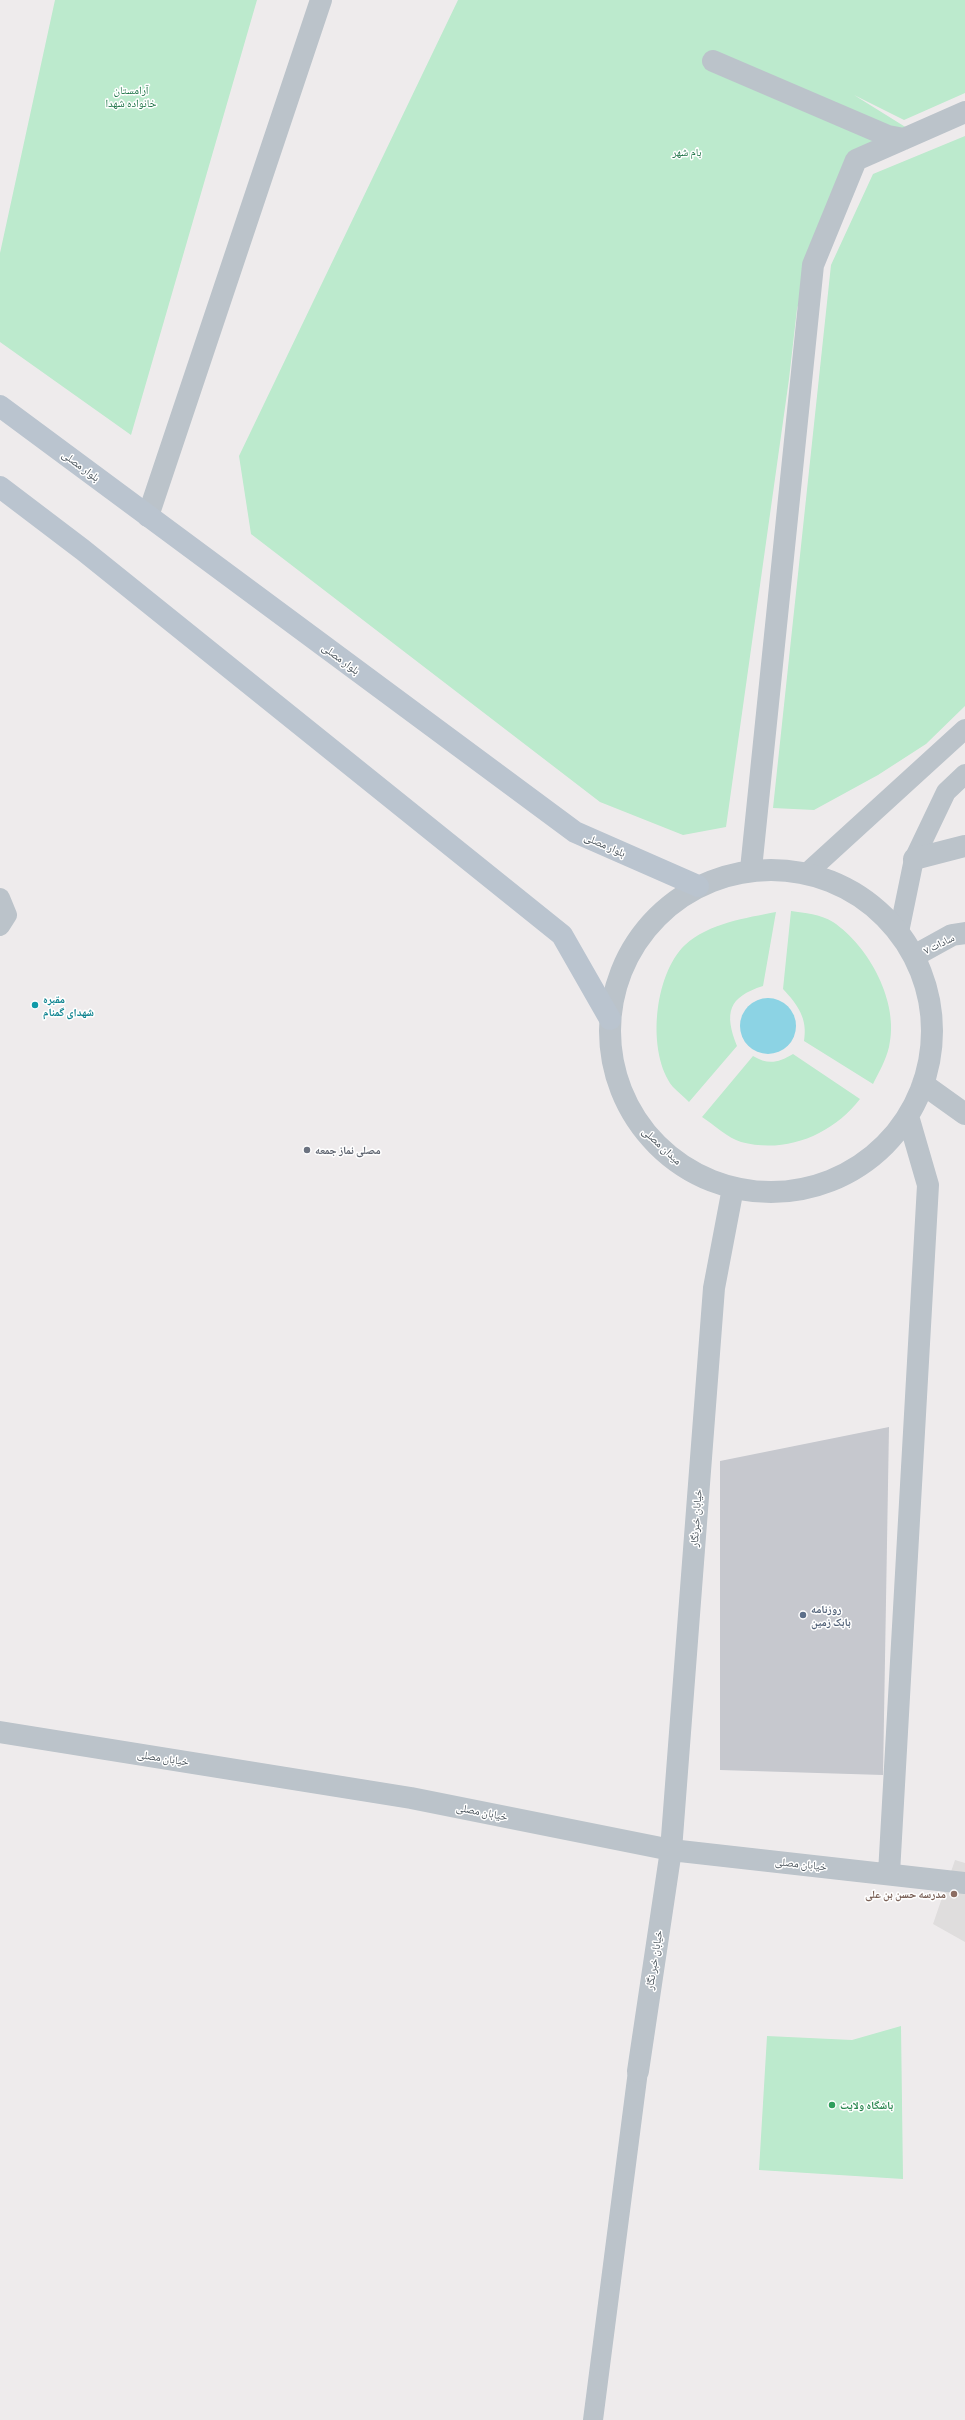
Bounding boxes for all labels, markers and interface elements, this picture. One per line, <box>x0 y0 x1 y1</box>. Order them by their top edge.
park label: آرامستان خانواده شهدا <box>105 83 157 109</box>
park label: بام شهر <box>672 145 702 159</box>
street label: بلوار مصلی <box>60 448 102 484</box>
street label: بلوار مصلی <box>320 641 362 677</box>
street label: بلوار مصلی <box>582 830 628 860</box>
street label: سادات ۷ <box>921 931 957 957</box>
place label: مقبره شهدای گمنام <box>43 992 94 1018</box>
marker: مقبره شهدای گمنام <box>30 1000 40 1010</box>
street label: میدان مصلی <box>639 1124 685 1168</box>
place label: مصلی نماز جمعه <box>315 1143 381 1157</box>
marker: مصلی نماز جمعه <box>302 1145 312 1155</box>
street label: خیابان خبرنگار <box>687 1489 705 1547</box>
place label: روزنامه بابک زمین <box>811 1602 851 1628</box>
marker: روزنامه بابک زمین <box>798 1610 808 1620</box>
street label: خیابان مصلی <box>136 1747 190 1769</box>
street label: خیابان مصلی <box>455 1801 509 1823</box>
street label: خیابان مصلی <box>774 1855 828 1873</box>
place label: مدرسه حسن بن علی <box>865 1887 946 1901</box>
marker: مدرسه حسن بن علی <box>949 1889 959 1899</box>
street label: خیابان خبر نگار <box>643 1929 665 1991</box>
place label: باشگاه ولایت <box>840 2098 893 2112</box>
marker: باشگاه ولایت <box>827 2100 837 2110</box>

